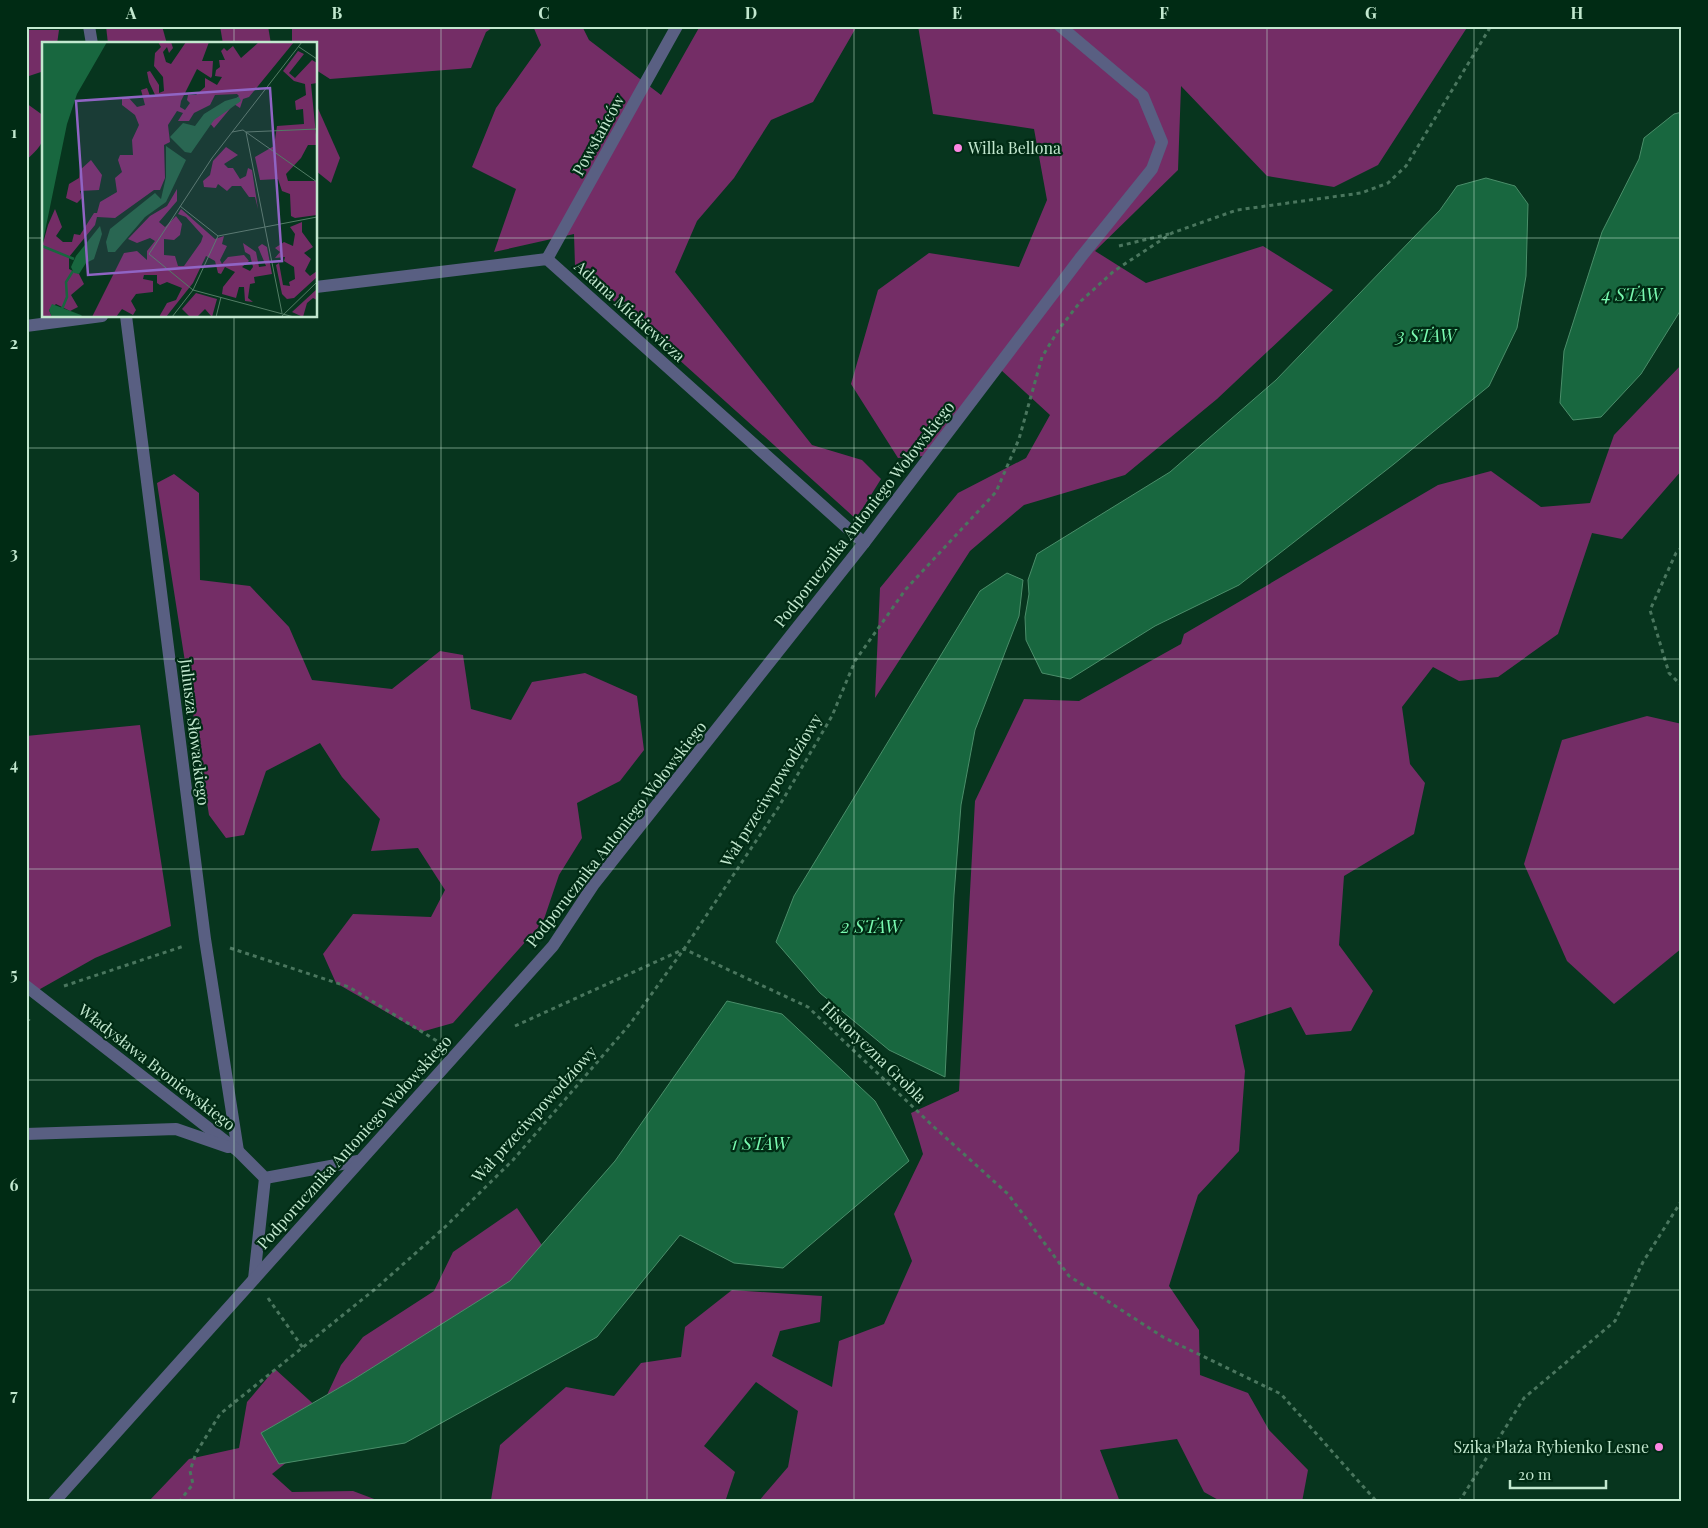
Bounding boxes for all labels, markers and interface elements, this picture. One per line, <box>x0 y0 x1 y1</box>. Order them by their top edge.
text: A <box>125 2 137 23</box>
text: B <box>332 2 343 23</box>
text: C <box>538 2 550 23</box>
text: D <box>745 2 757 23</box>
text: E <box>952 2 962 23</box>
text: F <box>1159 2 1169 23</box>
text: G <box>1365 2 1377 23</box>
text: H <box>1571 2 1584 23</box>
inset map <box>42 42 318 318</box>
street label: Powstańców <box>567 90 629 179</box>
text: 1 <box>11 121 17 142</box>
place label: Willa Bellona <box>967 137 1061 158</box>
marker: Willa Bellona <box>952 142 964 154</box>
street label: Adama Mickiewicza <box>570 255 690 366</box>
water label: 4 STAW <box>1601 282 1664 306</box>
water label: 3 STAW <box>1394 323 1458 347</box>
text: 2 <box>10 332 18 353</box>
street label: Podporucznika Antoniego Wołowskiego <box>769 396 959 631</box>
text: 3 <box>10 542 18 563</box>
street label: Juliusza Słowackiego <box>176 656 215 807</box>
street label: Wał przeciwpowodziowy <box>714 709 826 871</box>
street label: Podporucznika Antoniego Wołowskiego <box>521 716 711 951</box>
text: 4 <box>10 753 18 774</box>
water label: 2 STAW <box>840 914 903 938</box>
text: 5 <box>10 963 18 984</box>
street label: Historyczna Grobla <box>817 996 931 1107</box>
street label: Władysława Broniewskiego <box>74 998 240 1135</box>
street label: Podporucznika Antoniego Wołowskiego <box>252 1030 456 1253</box>
street label: Wał przeciwpowodziowy <box>466 1041 601 1187</box>
water label: 1 STAW <box>731 1131 790 1155</box>
text: 6 <box>10 1174 19 1195</box>
text: 7 <box>10 1384 18 1405</box>
place label: Szika Plaża Rybienko Lesne <box>1454 1436 1649 1457</box>
marker: Szika Plaża Rybienko Lesne <box>1653 1441 1665 1453</box>
scale bar <box>1510 1458 1607 1490</box>
text: 20 m <box>1518 1464 1552 1484</box>

